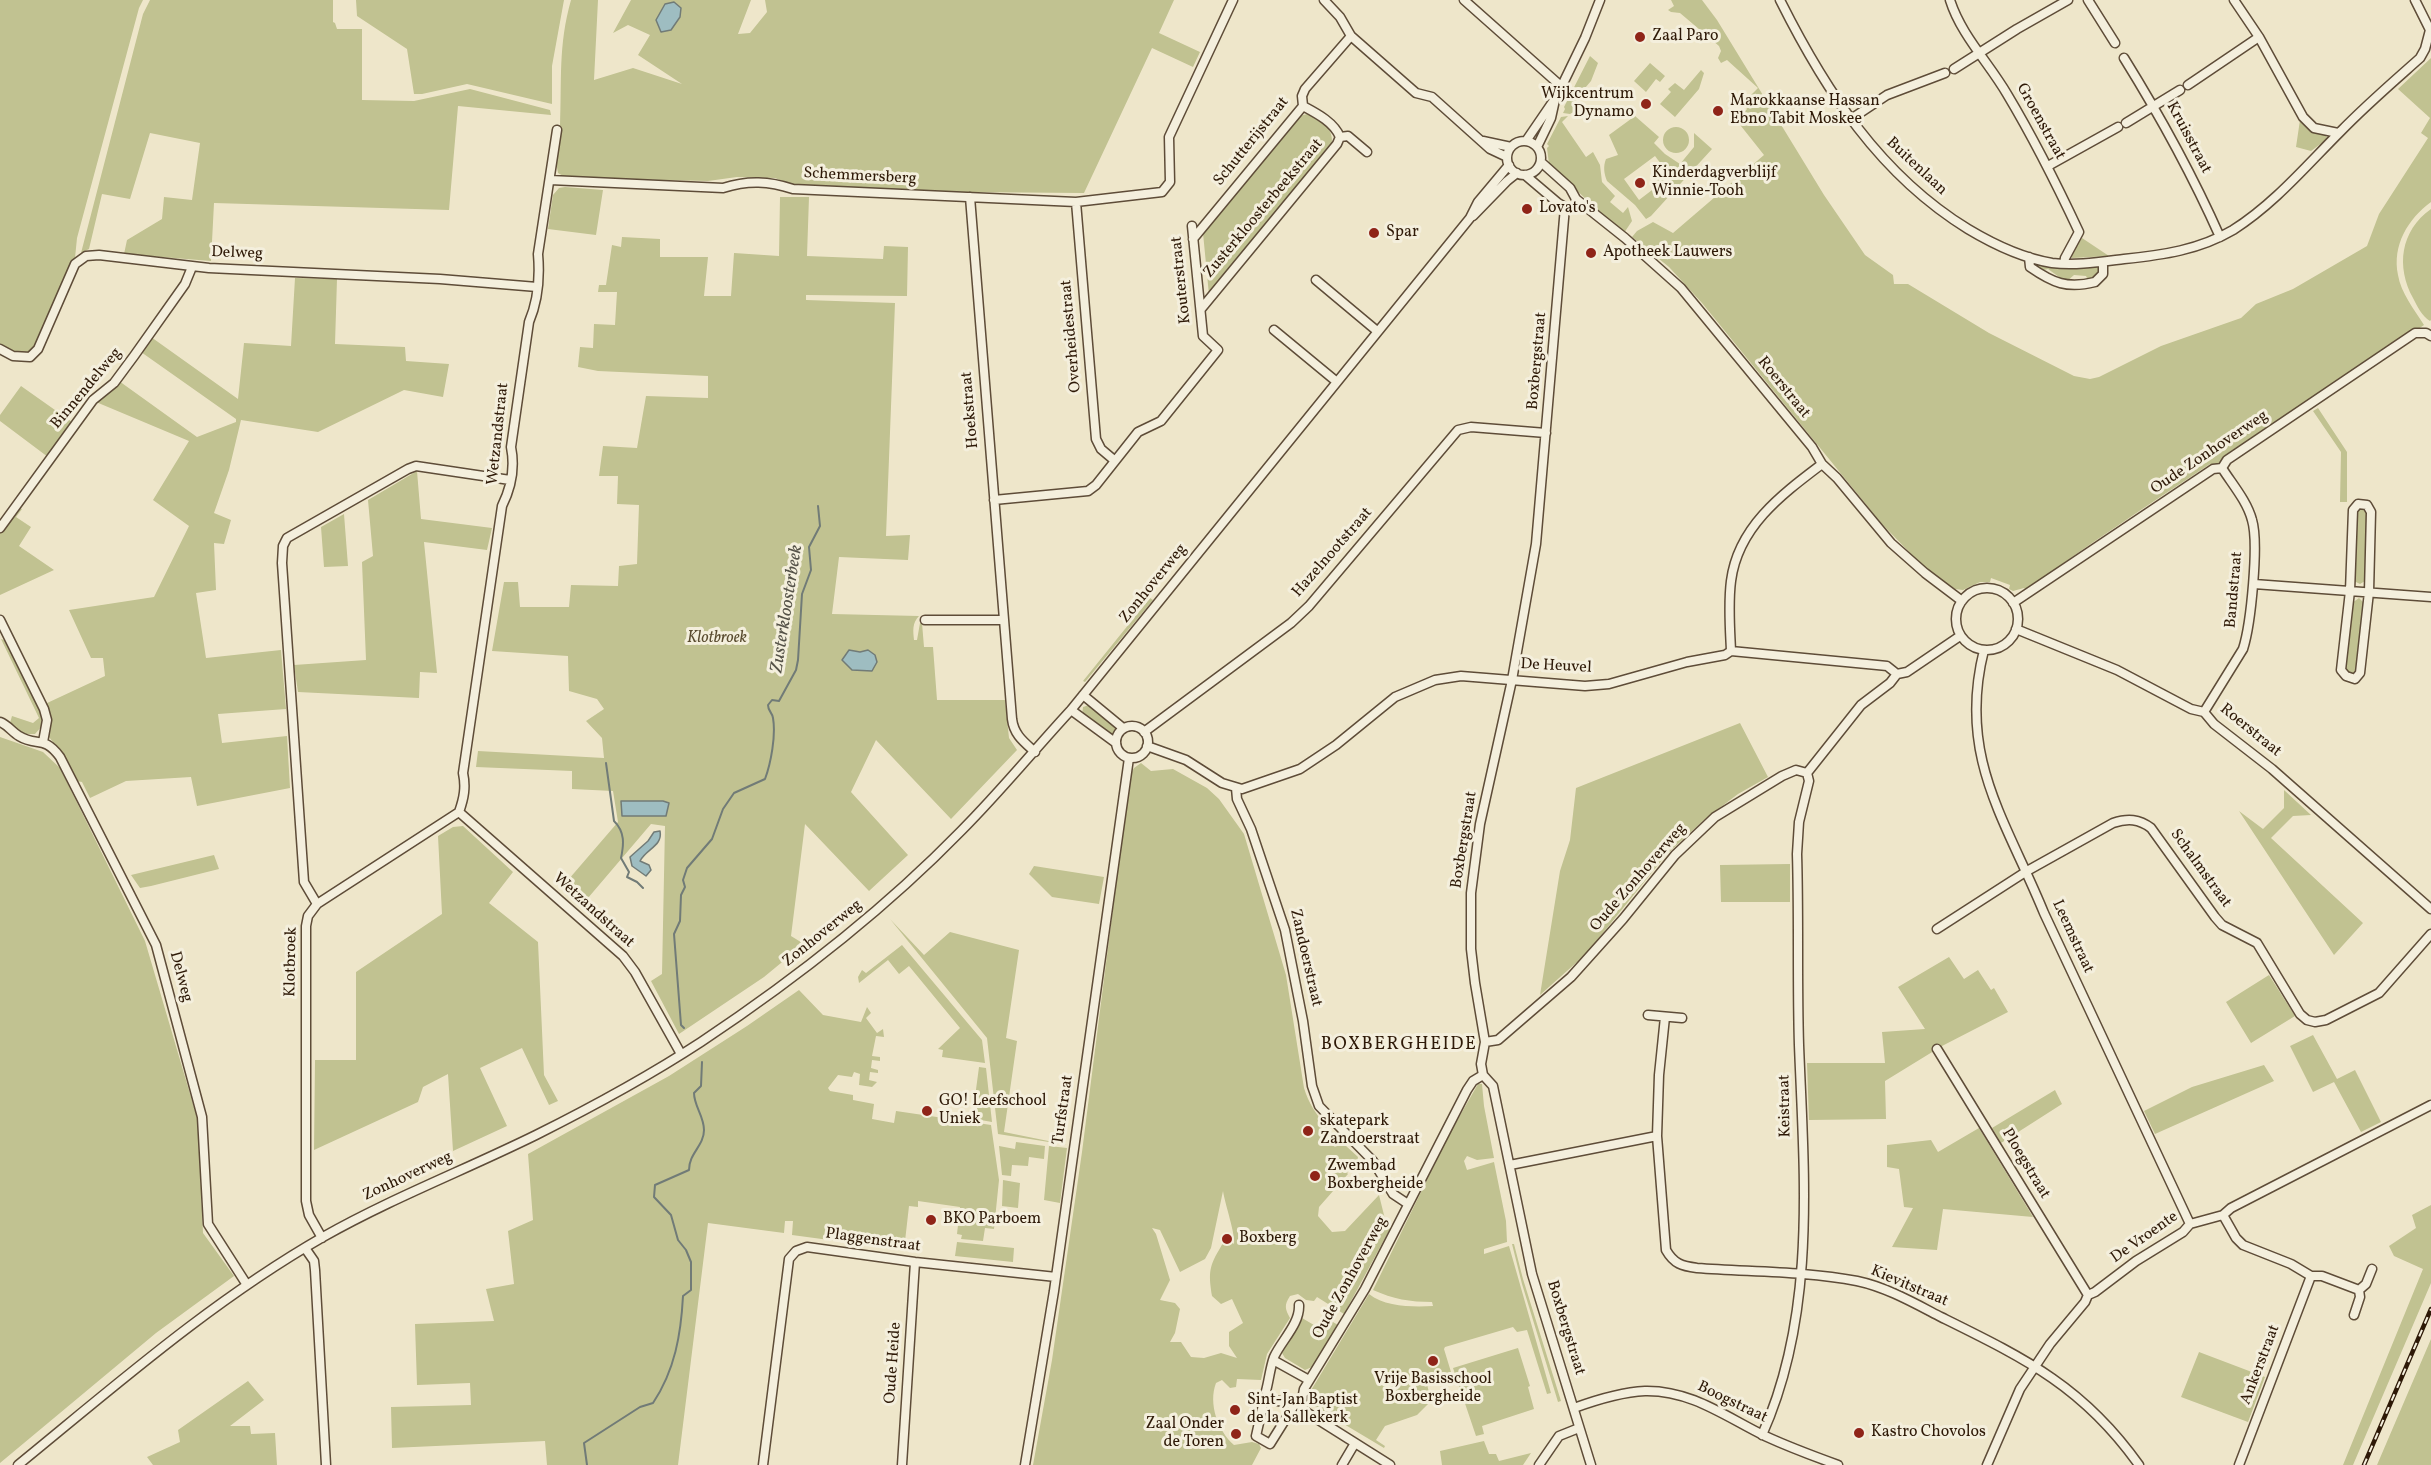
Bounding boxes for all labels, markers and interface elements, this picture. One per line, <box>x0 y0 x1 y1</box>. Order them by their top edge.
place label: Zaal Paro <box>1652 27 1718 47</box>
marker: Zaal Paro <box>1633 30 1647 44</box>
street label: Groenstraat <box>2011 80 2069 164</box>
place label: Wijkcentrum Dynamo <box>1541 85 1634 123</box>
place label: Marokkaanse Hassan Ebno Tabit Moskee <box>1730 92 1880 130</box>
street label: Schutterijstraat <box>1210 94 1294 190</box>
marker: Wijkcentrum Dynamo <box>1639 97 1653 111</box>
street label: Kruisstraat <box>2161 99 2215 177</box>
marker: Marokkaanse Hassan Ebno Tabit Moskee <box>1711 104 1725 118</box>
street label: Buitenlaan <box>1881 134 1951 200</box>
street label: Zusterkloosterbeekstraat <box>1200 135 1328 283</box>
street label: Schemmersberg <box>803 164 917 190</box>
place label: Kinderdagverblijf Winnie-Tooh <box>1652 164 1776 202</box>
marker: Kinderdagverblijf Winnie-Tooh <box>1633 176 1647 190</box>
place label: Lovato's <box>1539 199 1596 219</box>
marker: Lovato's <box>1520 202 1534 216</box>
place label: Spar <box>1386 223 1419 243</box>
marker: Spar <box>1367 226 1381 240</box>
street label: Kouterstraat <box>1168 235 1196 325</box>
street label: Delweg <box>211 243 263 265</box>
place label: Apotheek Lauwers <box>1603 243 1732 263</box>
marker: Apotheek Lauwers <box>1584 246 1598 260</box>
street label: Overheidestraat <box>1057 279 1087 393</box>
street label: Boxbergstraat <box>1524 311 1552 411</box>
street label: Binnendelweg <box>47 344 127 434</box>
street label: Roerstraat <box>1752 353 1814 423</box>
street label: Hoekstraat <box>958 371 984 449</box>
street label: Wetzandstraat <box>484 382 514 486</box>
street label: Oude Zonhoverweg <box>2148 407 2272 499</box>
street label: Hazelnootstraat <box>1289 504 1377 602</box>
street label: Zonhoverweg <box>1116 540 1192 628</box>
water label: Zusterkloosterbeek <box>767 544 809 674</box>
street label: Bandstraat <box>2222 551 2248 629</box>
park label: Klotbroek <box>687 629 747 649</box>
street label: De Heuvel <box>1520 656 1592 678</box>
street label: Roerstraat <box>2215 700 2285 762</box>
street label: Boxbergstraat <box>1448 790 1482 890</box>
street label: Oude Zonhoverweg <box>1587 820 1691 936</box>
street label: Schalmstraat <box>2165 826 2235 912</box>
street label: Wetzandstraat <box>548 869 638 953</box>
street label: Zonhoverweg <box>779 896 867 972</box>
street label: Leemstraat <box>2047 897 2097 977</box>
street label: Zandoerstraat <box>1284 907 1326 1009</box>
street label: Klotbroek <box>282 927 302 997</box>
street label: Delweg <box>164 949 196 1005</box>
district label: BOXBERGHEIDE <box>1321 1035 1477 1057</box>
street label: Turfstraat <box>1050 1074 1078 1146</box>
street label: Keistraat <box>1776 1074 1796 1138</box>
place label: GO! Leefschool Uniek <box>939 1092 1047 1130</box>
marker: GO! Leefschool Uniek <box>920 1104 934 1118</box>
place label: skatepark Zandoerstraat <box>1320 1112 1420 1150</box>
marker: skatepark Zandoerstraat <box>1301 1124 1315 1138</box>
street label: Ploegstraat <box>1996 1125 2054 1203</box>
street label: Zonhoverweg <box>360 1148 456 1206</box>
place label: Zwembad Boxbergheide <box>1327 1157 1423 1195</box>
marker: Zwembad Boxbergheide <box>1308 1169 1322 1183</box>
street label: De Vroente <box>2108 1208 2182 1268</box>
place label: BKO Parboem <box>943 1210 1041 1230</box>
marker: BKO Parboem <box>924 1213 938 1227</box>
street label: Oude Zonhoverweg <box>1309 1213 1393 1343</box>
street label: Plaggenstraat <box>824 1225 922 1257</box>
place label: Boxberg <box>1239 1229 1297 1249</box>
marker: Boxberg <box>1220 1232 1234 1246</box>
street label: Kievitstraat <box>1867 1262 1951 1312</box>
street label: Boxbergstraat <box>1541 1278 1589 1378</box>
street label: Oude Heide <box>882 1322 906 1404</box>
street label: Ankerstraat <box>2237 1322 2285 1408</box>
marker: Vrije Basisschool Boxbergheide <box>1426 1354 1440 1368</box>
place label: Vrije Basisschool Boxbergheide <box>1374 1370 1492 1408</box>
street label: Boogstraat <box>1694 1378 1770 1428</box>
place label: Sint-Jan Baptist de la Sallekerk <box>1247 1391 1358 1429</box>
marker: Sint-Jan Baptist de la Sallekerk <box>1228 1403 1242 1417</box>
place label: Zaal Onder de Toren <box>1145 1415 1224 1453</box>
place label: Kastro Chovolos <box>1871 1423 1986 1443</box>
marker: Kastro Chovolos <box>1852 1426 1866 1440</box>
marker: Zaal Onder de Toren <box>1229 1427 1243 1441</box>

